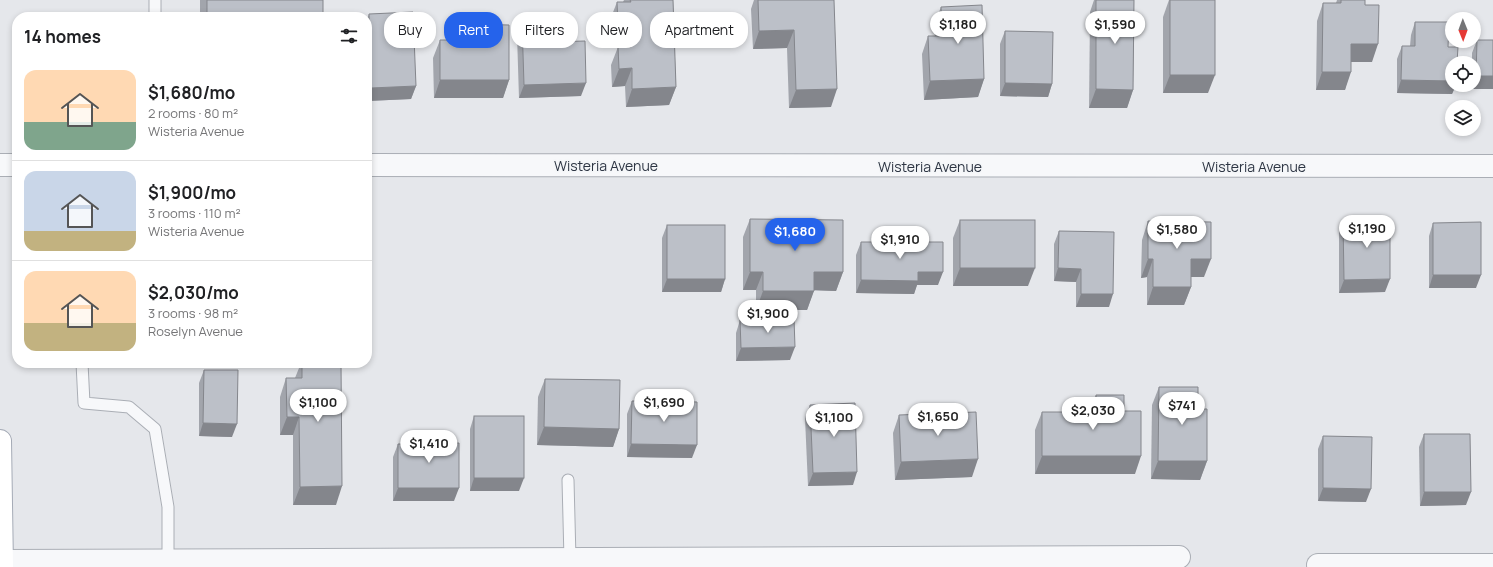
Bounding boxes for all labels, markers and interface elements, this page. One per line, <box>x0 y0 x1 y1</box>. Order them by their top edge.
pin: $1,180 <box>925 11 991 45</box>
pin: $1,590 <box>1082 11 1148 45</box>
chip: Buy <box>384 12 436 48</box>
chip: Rent <box>444 12 503 48</box>
chip: Filters <box>511 12 578 48</box>
chip: New <box>586 12 642 48</box>
chip: Apartment <box>650 12 748 48</box>
north arrow <box>1445 12 1481 48</box>
map controls <box>1445 12 1481 136</box>
text: $1,180 <box>939 15 977 33</box>
text: $1,590 <box>1094 15 1136 33</box>
text: 14 homes <box>24 25 101 48</box>
icon: filters <box>338 25 360 47</box>
button: locate <box>1445 56 1481 92</box>
text: $1,680/mo <box>148 81 235 104</box>
icon: home <box>56 86 104 134</box>
button: layers <box>1445 100 1481 136</box>
text: 2 rooms · 80 m² <box>148 104 238 122</box>
text: Wisteria Avenue <box>148 122 244 140</box>
street label: Wisteria Avenue <box>554 156 658 175</box>
street label: Wisteria Avenue <box>878 157 982 176</box>
street label: Wisteria Avenue <box>1202 157 1306 176</box>
text: $1,900/mo <box>148 181 236 204</box>
icon: home <box>56 187 104 235</box>
text: 3 rooms · 110 m² <box>148 204 241 222</box>
pin: $1,190 <box>1334 215 1400 249</box>
pin: $1,580 <box>1144 216 1210 250</box>
pin: $1,680 <box>762 218 828 252</box>
text: $1,190 <box>1348 219 1386 237</box>
text: $1,580 <box>1156 220 1198 238</box>
text: Wisteria Avenue <box>148 222 244 240</box>
text: $1,680 <box>774 222 816 240</box>
pin: $1,910 <box>867 226 933 260</box>
text: $1,910 <box>880 230 920 248</box>
text: $2,030/mo <box>148 281 239 304</box>
icon: home <box>56 287 104 335</box>
pin: $1,900 <box>735 300 801 334</box>
text: 3 rooms · 98 m² <box>148 304 238 322</box>
text: $1,900 <box>747 304 789 322</box>
text: Roselyn Avenue <box>148 322 243 340</box>
pin: $1,100 <box>285 389 351 423</box>
pin: $1,690 <box>631 389 697 423</box>
pin: $741 <box>1158 392 1206 426</box>
text: $1,100 <box>299 393 337 411</box>
text: $1,690 <box>643 393 685 411</box>
text: $741 <box>1168 396 1196 414</box>
pin: $2,030 <box>1060 397 1126 431</box>
text: $2,030 <box>1071 401 1115 419</box>
pin: $1,650 <box>905 403 971 437</box>
pin: $1,100 <box>801 404 867 438</box>
text: $1,650 <box>917 407 959 425</box>
text: $1,100 <box>815 408 853 426</box>
pin: $1,410 <box>396 430 462 464</box>
text: $1,410 <box>409 434 449 452</box>

